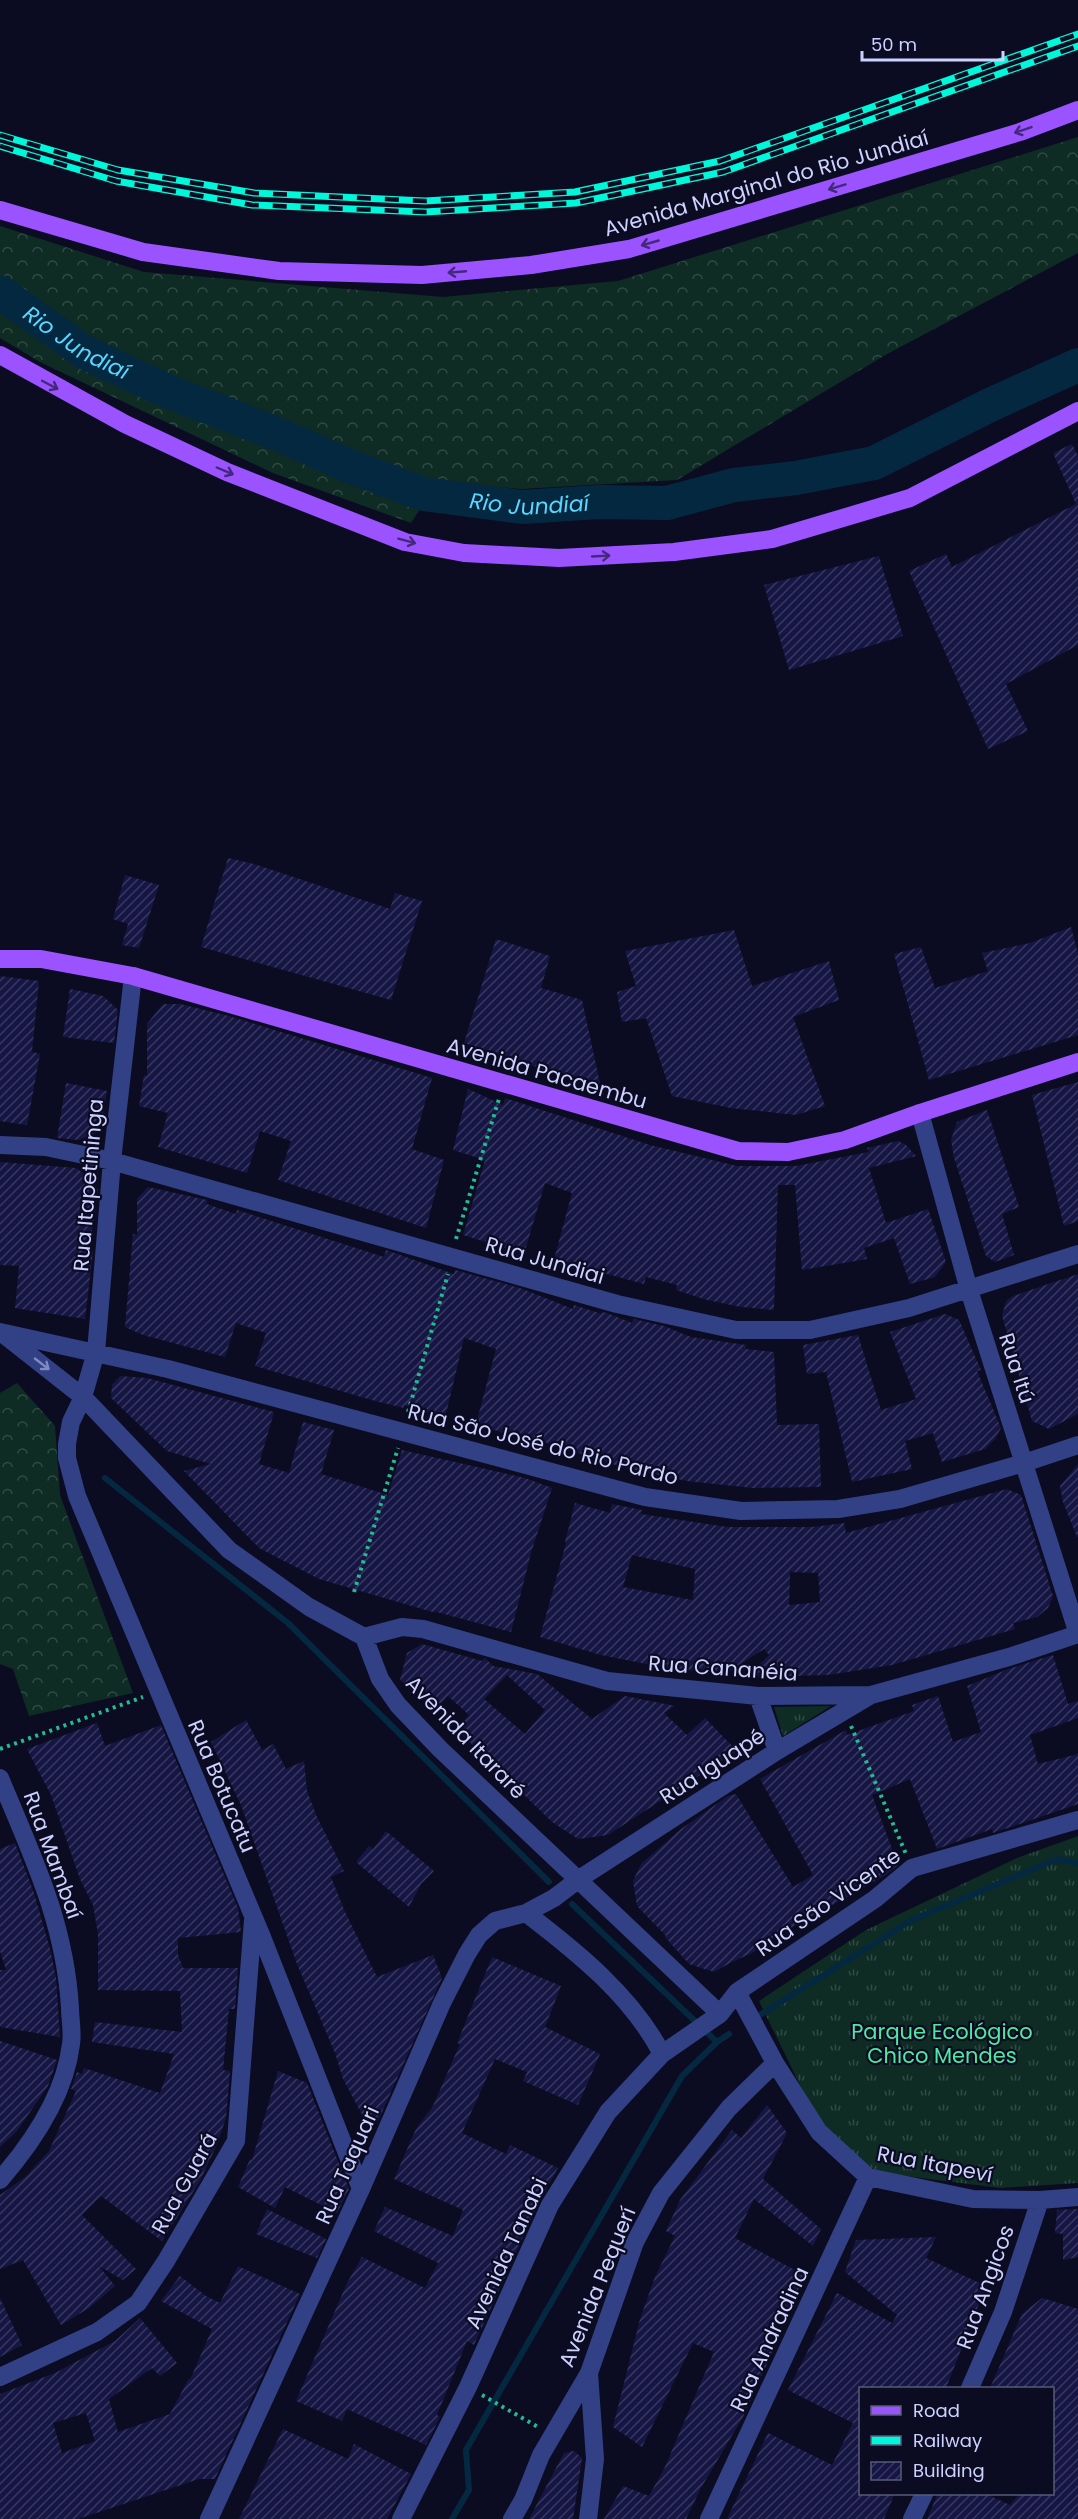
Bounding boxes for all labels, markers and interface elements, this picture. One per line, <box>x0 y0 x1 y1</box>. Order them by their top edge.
scale bar <box>862 24 1003 62</box>
text: 50 m <box>871 32 917 57</box>
street label: Avenida Marginal do Rio Jundiaí <box>600 123 932 243</box>
one-way arrow <box>1014 126 1033 137</box>
one-way arrow <box>828 183 847 194</box>
one-way arrow <box>641 238 660 249</box>
one-way arrow <box>448 267 468 278</box>
water label: Rio Jundiaí <box>17 298 136 387</box>
one-way arrow <box>41 380 59 391</box>
one-way arrow <box>216 466 234 477</box>
water label: Rio Jundiaí <box>468 485 592 523</box>
one-way arrow <box>397 536 416 547</box>
one-way arrow <box>590 550 610 561</box>
street label: Avenida Pacaembu <box>443 1031 651 1115</box>
street label: Rua Itapetininga <box>66 1097 110 1273</box>
street label: Rua Jundiai <box>482 1229 608 1291</box>
street label: Rua Itú <box>992 1329 1042 1407</box>
one-way arrow <box>33 1358 49 1371</box>
street label: Rua São José do Rio Pardo <box>405 1396 681 1492</box>
street label: Rua Cananéia <box>647 1648 799 1688</box>
street label: Avenida Itararé <box>399 1669 533 1805</box>
street label: Rua Botucatu <box>181 1715 263 1857</box>
street label: Rua Iguapé <box>654 1721 770 1811</box>
street label: Rua Mambaí <box>17 1787 89 1923</box>
street label: Rua São Vicente <box>750 1841 906 1963</box>
park label: Parque Ecológico Chico Mendes <box>851 2017 1033 2070</box>
street label: Rua Taquari <box>308 2101 386 2229</box>
street label: Rua Guará <box>144 2127 224 2239</box>
street label: Rua Itapeví <box>875 2139 995 2189</box>
street label: Avenida Tanabi <box>458 2172 554 2334</box>
street label: Avenida Pequerí <box>552 2203 642 2371</box>
street label: Rua Angicos <box>949 2221 1021 2353</box>
street label: Rua Andradina <box>723 2262 815 2416</box>
legend <box>859 2387 1054 2495</box>
text: Road <box>913 2398 960 2423</box>
text: Railway <box>913 2428 982 2453</box>
text: Building <box>913 2458 985 2483</box>

